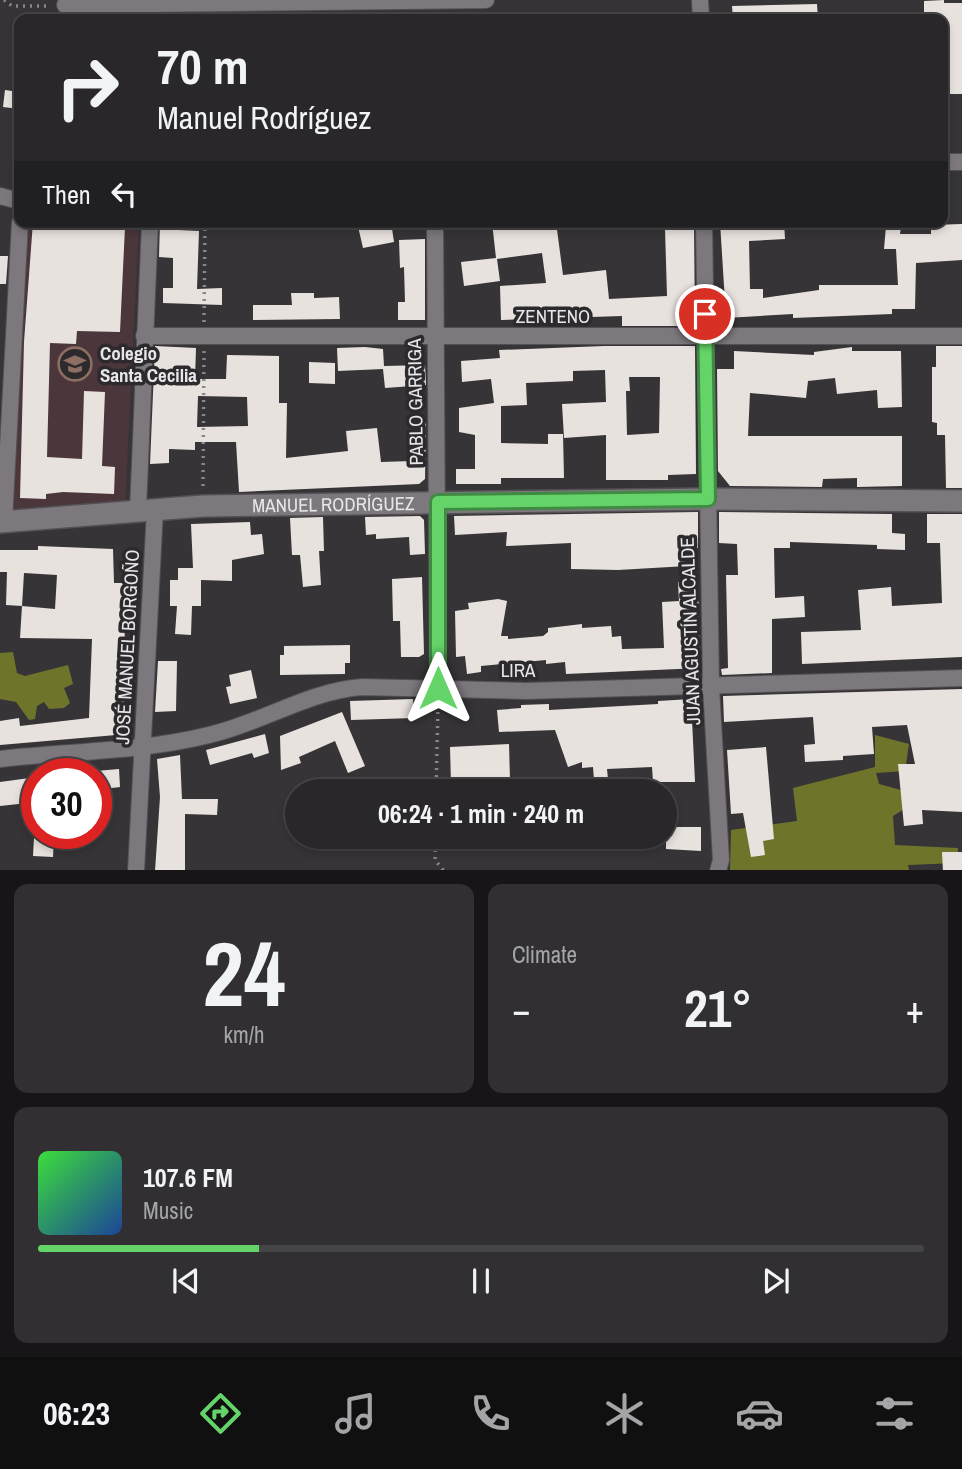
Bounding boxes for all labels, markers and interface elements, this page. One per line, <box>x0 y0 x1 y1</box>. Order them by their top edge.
text: 70 m <box>157 33 249 99</box>
icon: right <box>42 42 133 133</box>
text: Manuel Rodríguez <box>157 96 371 139</box>
icon: left <box>105 175 143 213</box>
text: Then <box>42 177 91 212</box>
pin <box>675 284 735 344</box>
icon: arrive <box>686 295 724 333</box>
street label: ZENTENO <box>516 303 590 329</box>
street label: PABLO GARRIGA <box>401 338 429 466</box>
place label: Colegio Santa Cecilia <box>100 340 197 388</box>
school or university icon: Colegio Santa Cecilia <box>56 345 94 383</box>
street label: MANUEL RODRÍGUEZ <box>252 490 415 518</box>
street label: JUAN AGUSTÍN ALCALDE <box>674 537 706 725</box>
street label: JOSÉ MANUEL BORGOÑO <box>109 549 145 745</box>
position arrow <box>401 651 475 725</box>
street label: LIRA <box>501 657 536 683</box>
speed limit sign: 30 <box>21 758 112 849</box>
text: 06:24 · 1 min · 240 m <box>378 796 584 831</box>
text: 24 <box>203 912 286 1034</box>
text: Climate <box>512 939 577 970</box>
text: 21° <box>684 973 752 1043</box>
text: − <box>512 984 530 1035</box>
text: + <box>906 984 924 1035</box>
text: km/h <box>224 1019 264 1050</box>
text: 107.6 FM <box>143 1160 233 1195</box>
text: Music <box>143 1195 193 1226</box>
icon: previous <box>167 1262 205 1300</box>
icon: pause <box>462 1262 500 1300</box>
icon: next <box>757 1262 795 1300</box>
icon: directions <box>196 1389 245 1438</box>
icon: music <box>331 1389 380 1438</box>
icon: phone <box>466 1389 515 1438</box>
icon: climate <box>600 1389 649 1438</box>
icon: car <box>735 1389 784 1438</box>
icon: filters <box>870 1389 919 1438</box>
text: 06:23 <box>43 1392 110 1435</box>

